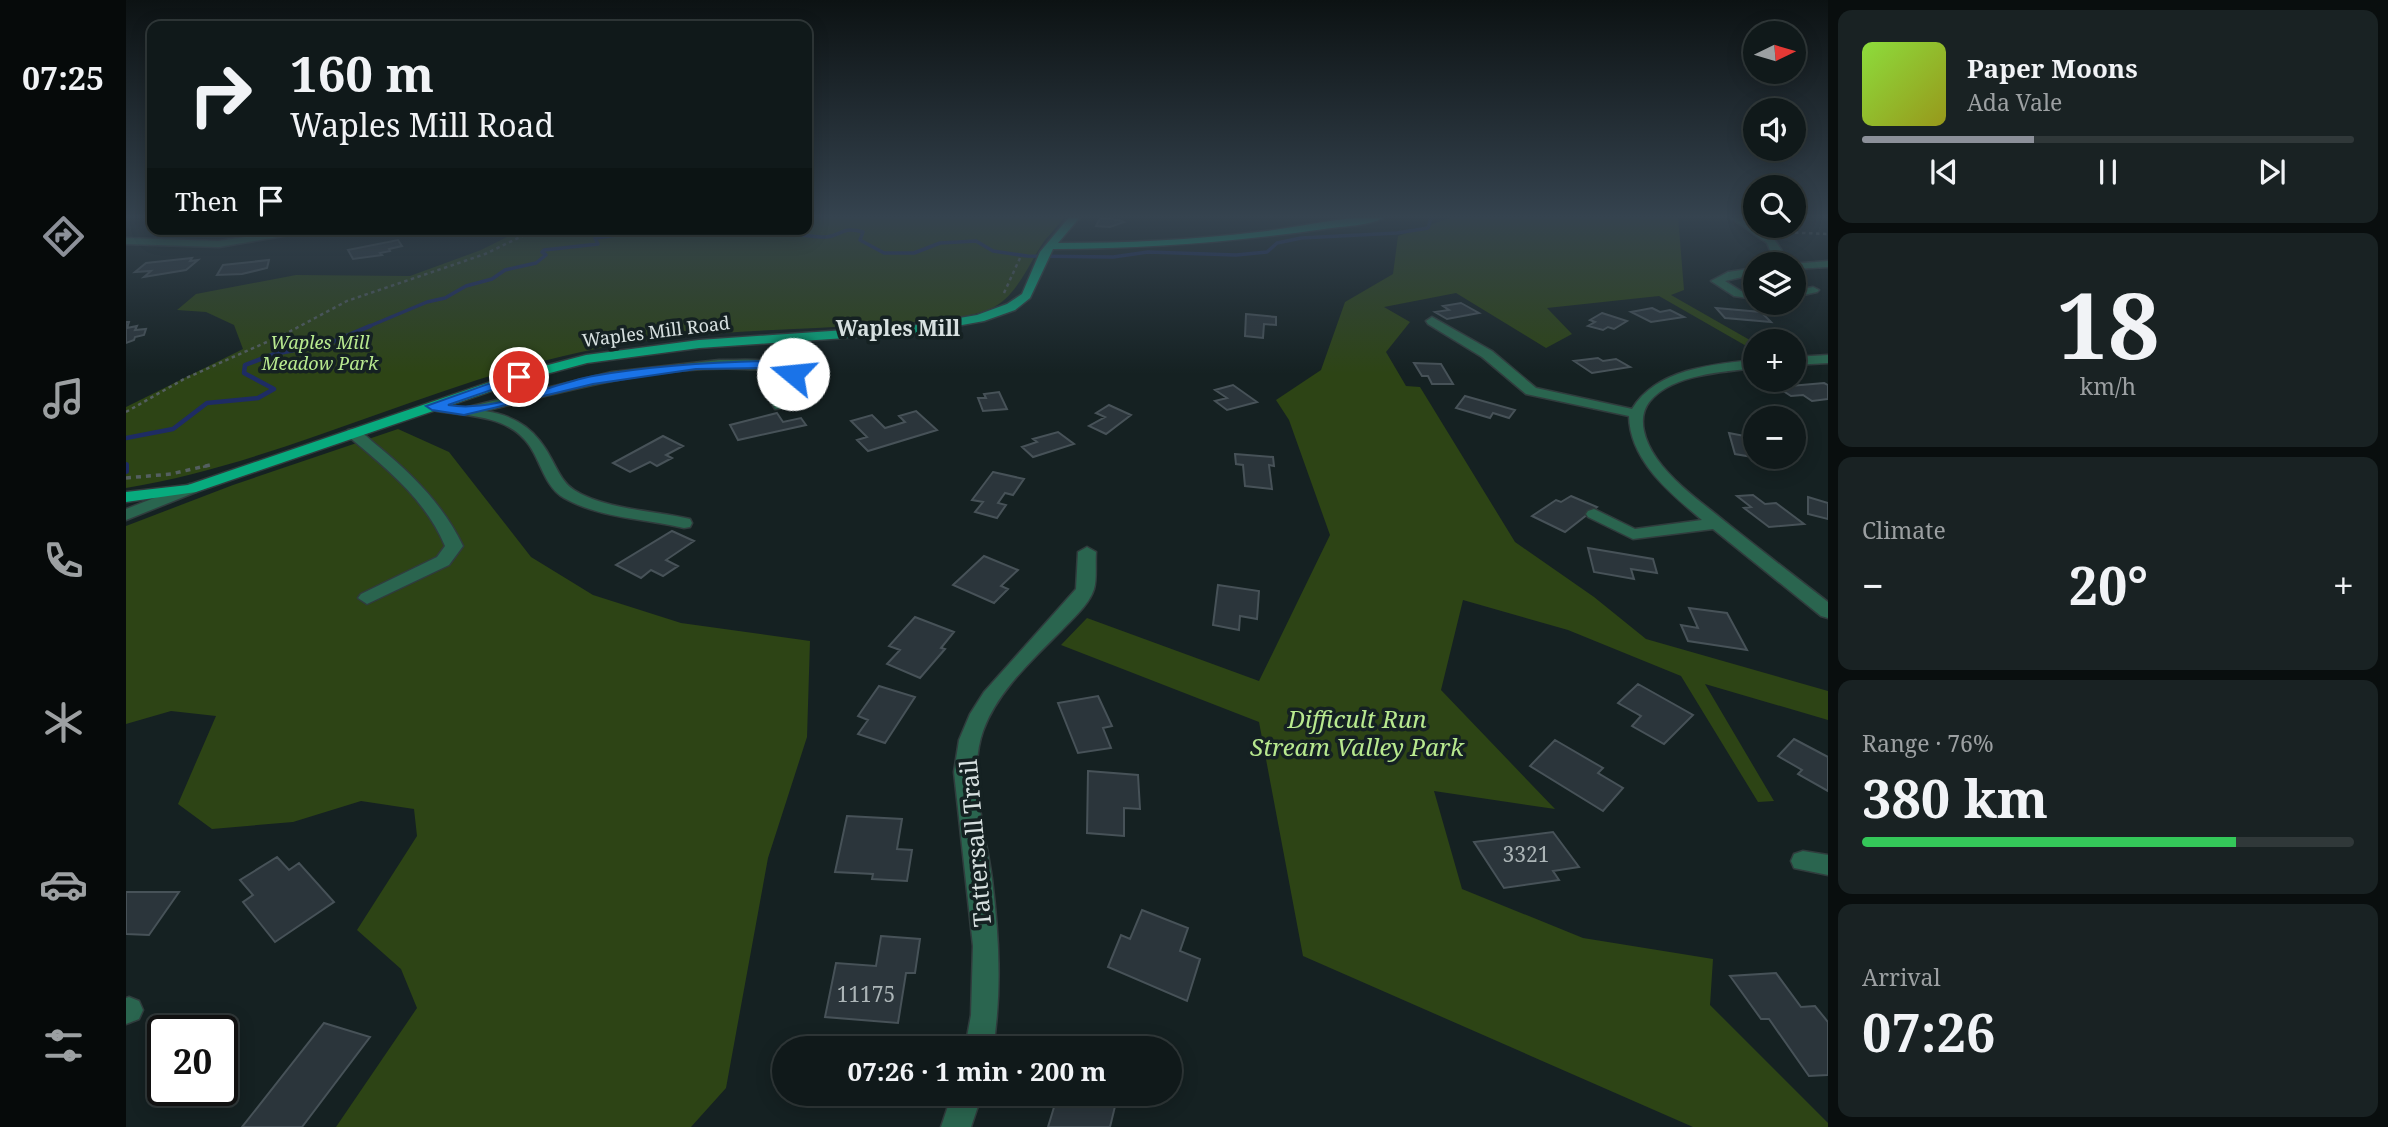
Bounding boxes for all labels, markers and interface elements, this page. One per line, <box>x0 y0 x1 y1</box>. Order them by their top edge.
north arrow <box>1743 21 1806 84</box>
map controls <box>1743 21 1806 469</box>
text: 160 m <box>290 40 434 106</box>
icon: right <box>175 49 266 140</box>
text: Paper Moons <box>1967 50 2138 86</box>
text: 07:25 <box>22 56 104 99</box>
text: Ada Vale <box>1967 86 2062 118</box>
button: sound <box>1743 98 1806 161</box>
text: Waples Mill Road <box>290 103 554 146</box>
icon: previous <box>1925 153 1963 191</box>
icon: pause <box>2089 153 2127 191</box>
icon: next <box>2253 153 2291 191</box>
button: search <box>1743 175 1806 238</box>
icon: arrive <box>252 182 290 220</box>
text: Then <box>175 183 238 219</box>
icon: directions <box>39 212 88 261</box>
button: layers <box>1743 252 1806 315</box>
text: 18 <box>2057 262 2159 386</box>
street label: Waples Mill Road <box>581 310 731 352</box>
district label: Waples Mill <box>836 314 961 342</box>
button: + <box>1743 329 1806 392</box>
park label: Waples Mill Meadow Park <box>261 330 379 375</box>
position arrow <box>756 337 830 411</box>
pin <box>489 347 549 407</box>
icon: arrive <box>500 358 538 396</box>
text: km/h <box>2080 370 2136 402</box>
icon: music <box>39 374 88 423</box>
button: − <box>1743 406 1806 469</box>
text: Climate <box>1862 514 1946 546</box>
icon: phone <box>39 536 88 585</box>
text: 20° <box>2069 549 2148 620</box>
text: − <box>1862 559 1884 611</box>
text: + <box>2333 559 2354 611</box>
icon: climate <box>39 698 88 747</box>
park label: Difficult Run Stream Valley Park <box>1250 702 1465 763</box>
text: Range · 76% <box>1862 727 1994 759</box>
street label: Tattersall Trail <box>951 757 998 928</box>
text: 380 km <box>1862 762 2048 833</box>
house number: 3321 <box>1503 840 1549 868</box>
icon: car <box>39 860 88 909</box>
text: Arrival <box>1862 961 1941 993</box>
house number: 11175 <box>837 980 895 1008</box>
text: 07:26 <box>1862 996 1995 1067</box>
speed limit sign: 20 <box>147 1015 238 1106</box>
icon: filters <box>39 1021 88 1070</box>
text: 07:26 · 1 min · 200 m <box>847 1053 1107 1089</box>

